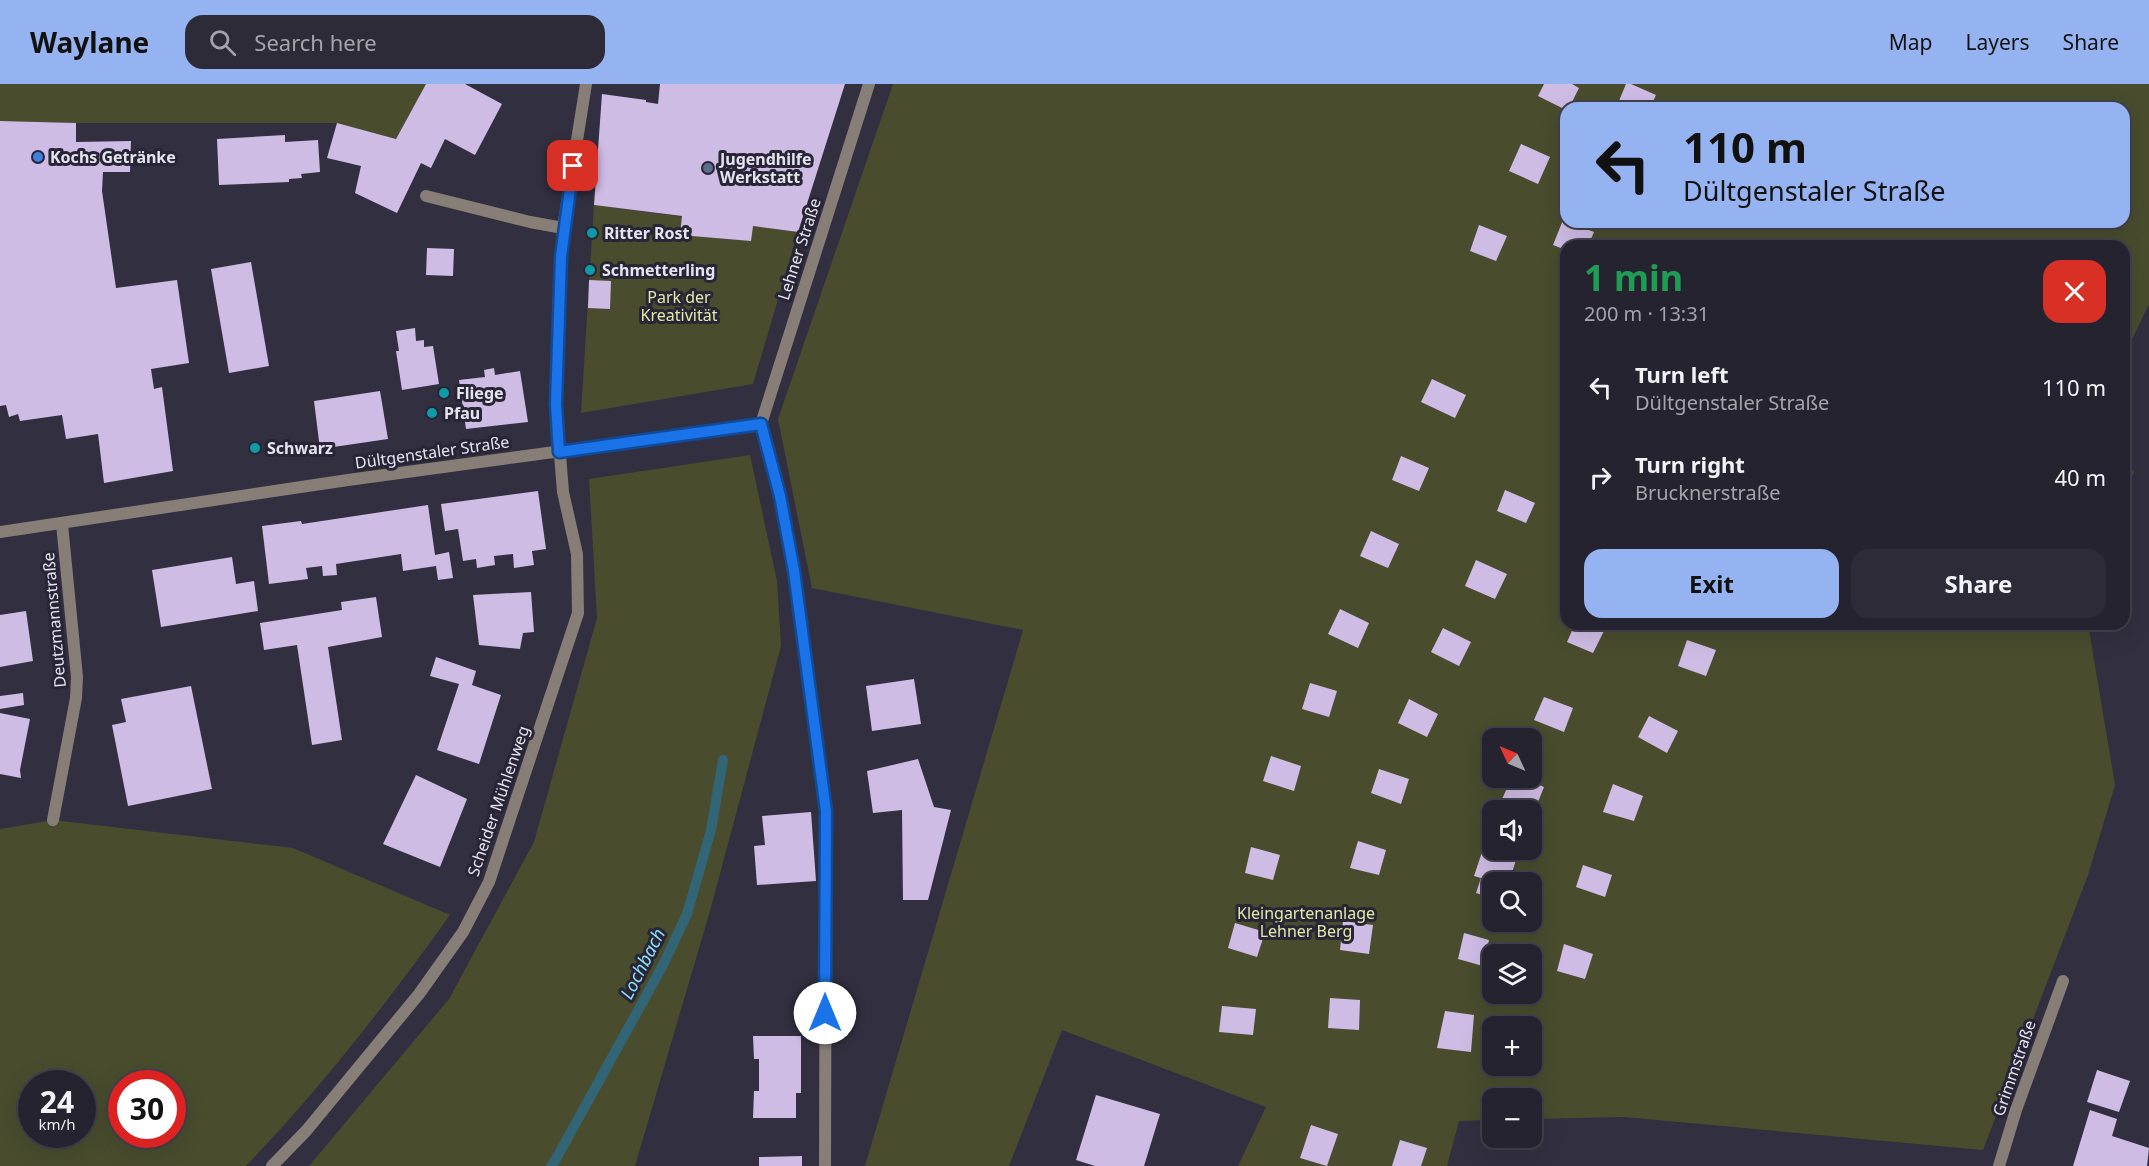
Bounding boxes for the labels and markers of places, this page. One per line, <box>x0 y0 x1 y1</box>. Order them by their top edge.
pin <box>547 140 598 191</box>
place label: Kochs Getränke <box>50 146 176 168</box>
place label: Jugendhilfe Werkstatt <box>718 148 812 188</box>
marker: Kochs Getränke <box>31 150 45 164</box>
marker: Jugendhilfe Werkstatt <box>701 161 715 175</box>
place label: Ritter Rost <box>604 222 690 244</box>
marker: Ritter Rost <box>585 226 599 240</box>
place label: Schmetterling <box>602 259 715 281</box>
marker: Schmetterling <box>583 263 597 277</box>
place label: Fliege <box>456 382 504 404</box>
marker: Fliege <box>437 386 451 400</box>
place label: Pfau <box>444 402 480 424</box>
marker: Pfau <box>425 406 439 420</box>
place label: Schwarz <box>267 437 333 459</box>
marker: Schwarz <box>248 441 262 455</box>

